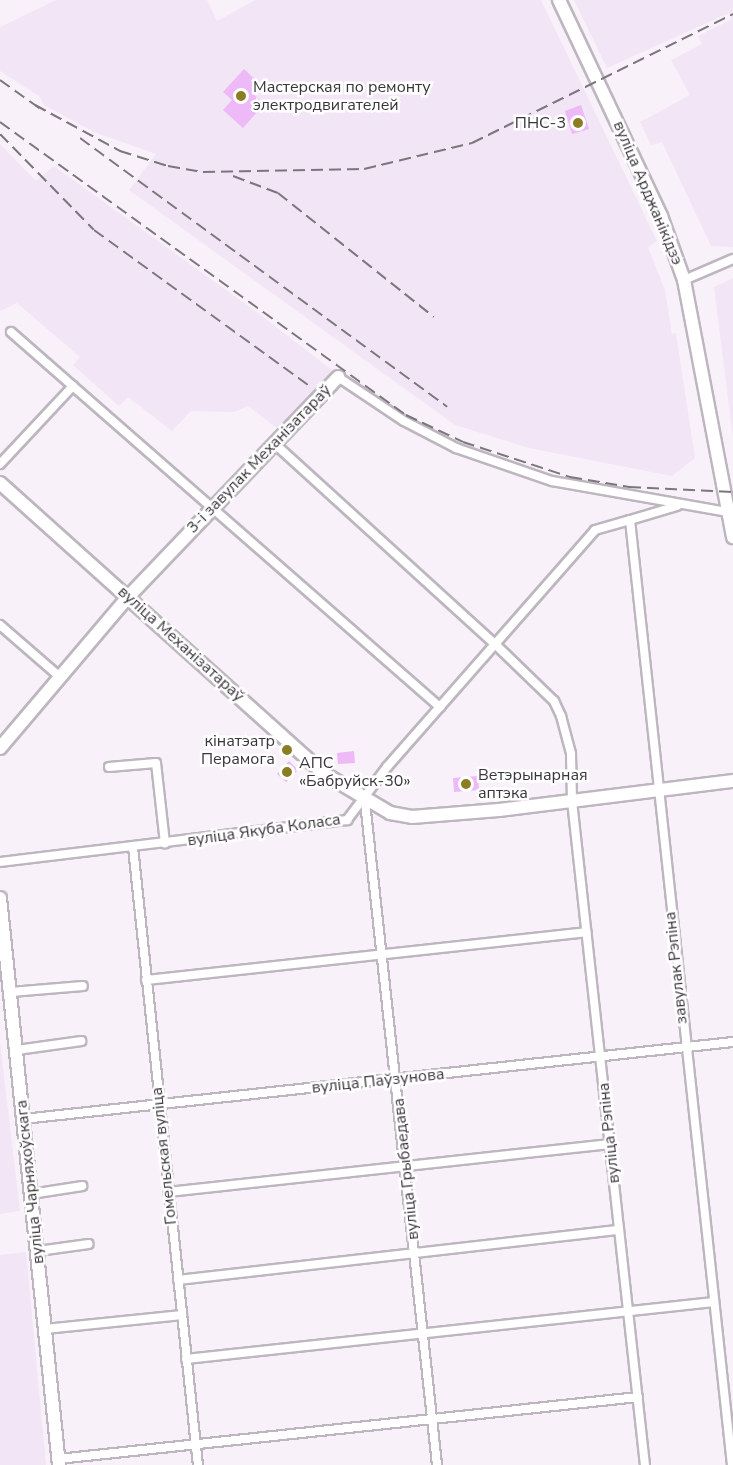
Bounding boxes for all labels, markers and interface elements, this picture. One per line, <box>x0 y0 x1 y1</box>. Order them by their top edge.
place label: Мастерская по ремонту электродвигателей <box>253 77 431 115</box>
marker: Мастерская по ремонту электродвигателей <box>234 89 248 103</box>
place label: ПНС-3 <box>515 113 566 133</box>
marker: ПНС-3 <box>571 116 585 130</box>
street label: вуліца Арджанікідзэ <box>609 118 687 268</box>
street label: 3-і завулак Механізатараў <box>183 381 335 537</box>
street label: вуліца Механізатараў <box>114 582 248 706</box>
place label: кінатэатр Перамога <box>201 731 275 769</box>
marker: кінатэатр Перамога <box>280 743 294 757</box>
place label: АПС «Бабруйск-30» <box>299 753 410 791</box>
marker: АПС «Бабруйск-30» <box>280 765 294 779</box>
place label: Ветэрынарная аптэка <box>478 765 588 803</box>
marker: Ветэрынарная аптэка <box>459 777 473 791</box>
street label: вуліца Якуба Коласа <box>186 810 342 850</box>
street label: завулак Рэпіна <box>661 911 691 1025</box>
street label: вуліца Паўзунова <box>311 1064 445 1098</box>
street label: вуліца Рэпіна <box>594 1082 624 1184</box>
street label: Гомельская вуліца <box>147 1086 181 1226</box>
street label: вуліца Грыбаедава <box>389 1097 423 1241</box>
street label: вуліца Чарняхоўскага <box>12 1099 48 1265</box>

